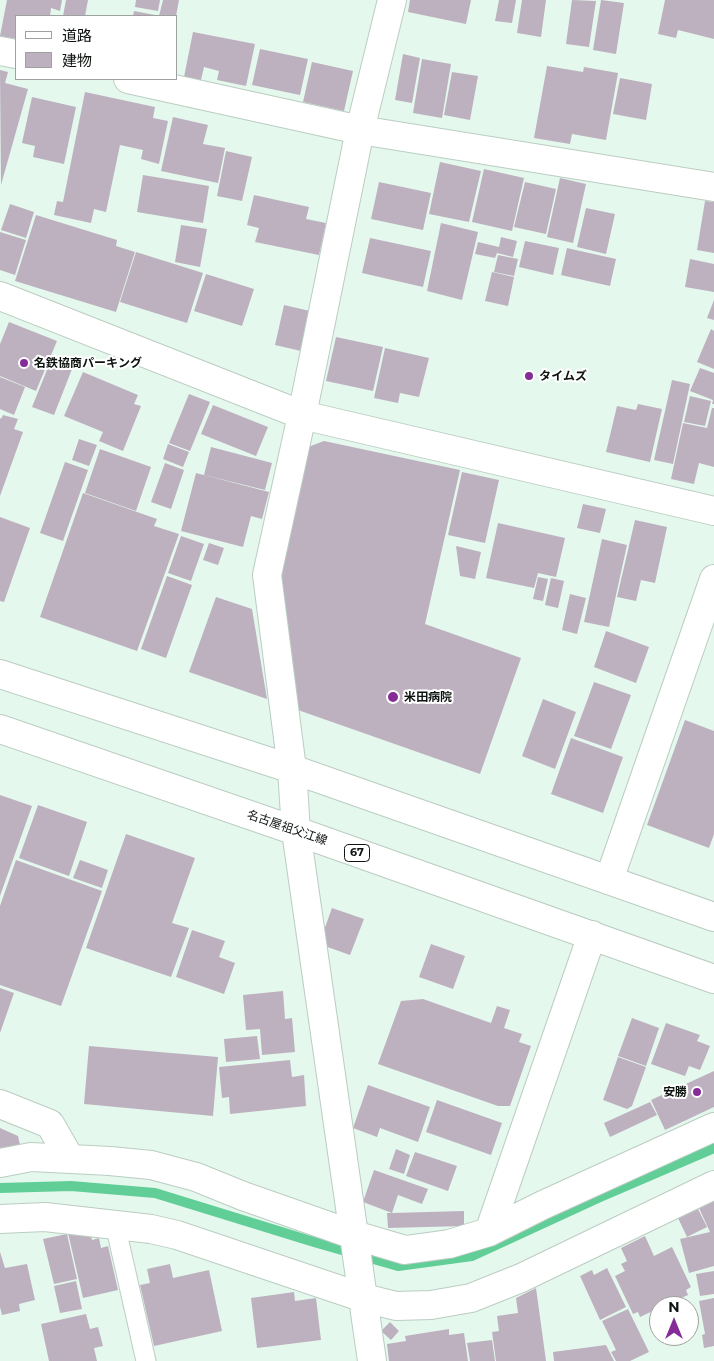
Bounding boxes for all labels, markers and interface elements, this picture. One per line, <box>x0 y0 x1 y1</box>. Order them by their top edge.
legend <box>15 15 178 80</box>
text: 道路 <box>62 26 92 45</box>
text: 建物 <box>62 51 92 70</box>
place label: 名鉄協商パーキング <box>34 356 142 370</box>
marker: 名鉄協商パーキング <box>18 357 30 369</box>
place label: タイムズ <box>539 369 587 383</box>
marker: タイムズ <box>523 370 535 382</box>
marker: 米田病院 <box>386 690 400 704</box>
place label: 米田病院 <box>404 690 452 704</box>
street label: 名古屋祖父江線 <box>245 808 329 848</box>
road number: 67 <box>344 844 370 861</box>
place label: 安勝 <box>663 1085 687 1099</box>
marker: 安勝 <box>691 1086 703 1098</box>
north arrow <box>649 1296 699 1346</box>
text: N <box>668 1298 680 1316</box>

